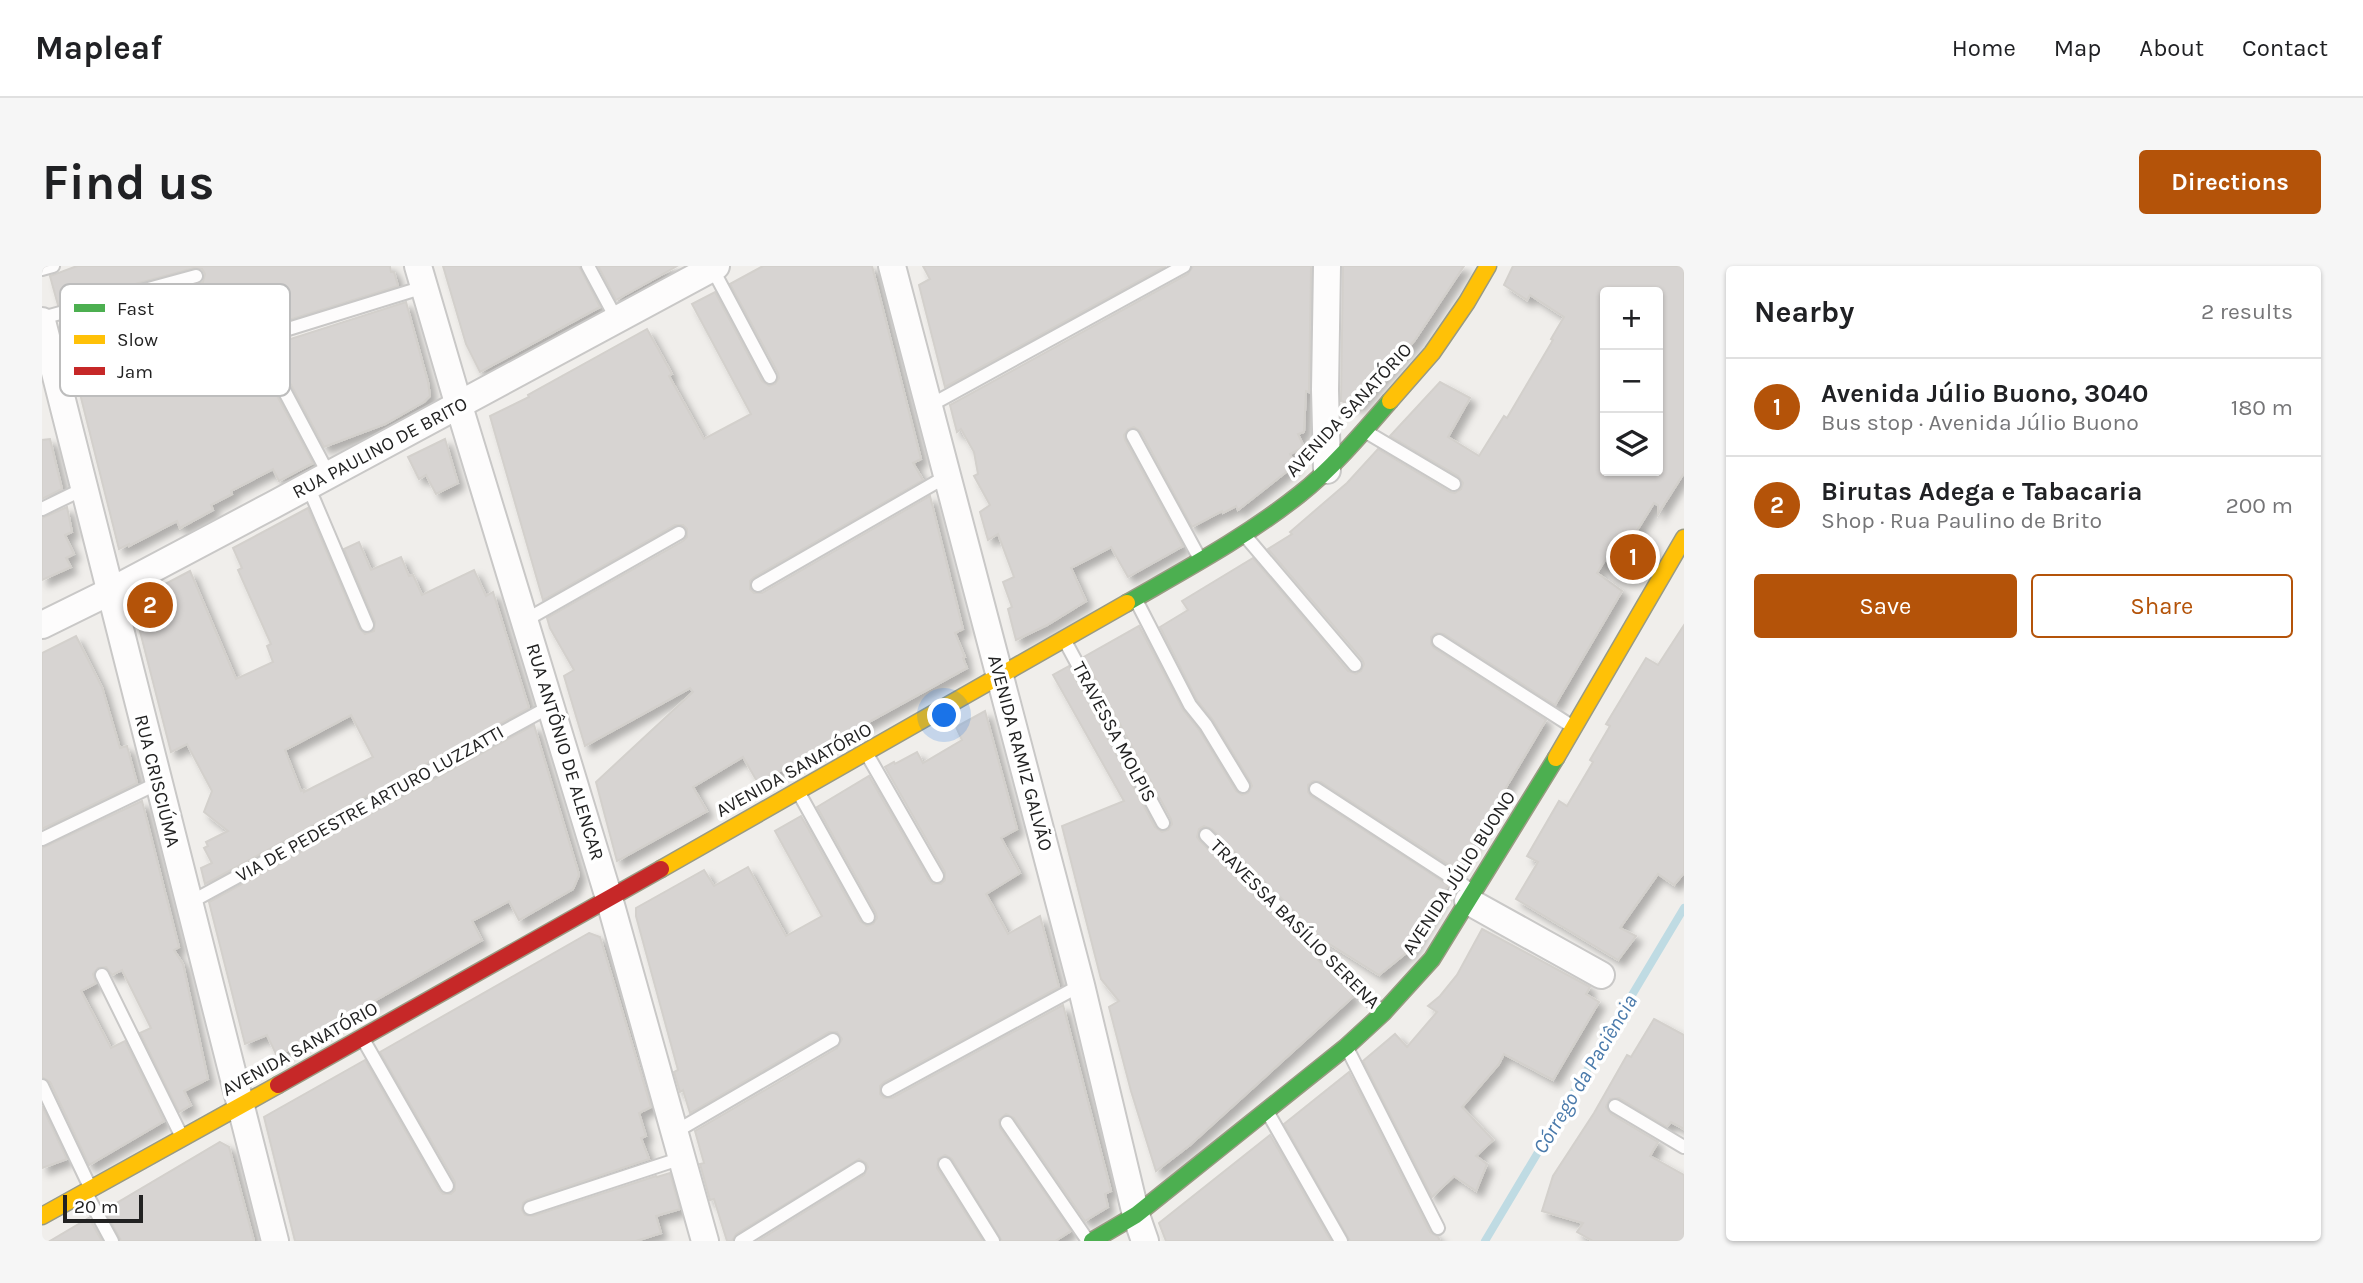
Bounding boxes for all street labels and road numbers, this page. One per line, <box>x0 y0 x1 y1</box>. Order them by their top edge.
street label: AVENIDA SANATÓRIO <box>1281 338 1417 481</box>
street label: RUA PAULINO DE BRITO <box>289 393 471 503</box>
street label: RUA ANTÔNIO DE ALENCAR <box>521 641 609 863</box>
street label: AVENIDA RAMIZ GALVÃO <box>983 652 1057 854</box>
street label: TRAVESSA MOLPIS <box>1068 658 1160 806</box>
street label: RUA CRISCIÚMA <box>130 712 185 850</box>
street label: AVENIDA SANATÓRIO <box>712 717 876 822</box>
street label: VIA DE PEDESTRE ARTURO LUZZATTI <box>232 721 508 887</box>
street label: AVENIDA JÚLIO BUONO <box>1397 786 1520 959</box>
street label: TRAVESSA BASÍLIO SERENA <box>1206 834 1385 1013</box>
street label: AVENIDA SANATÓRIO <box>218 996 382 1101</box>

